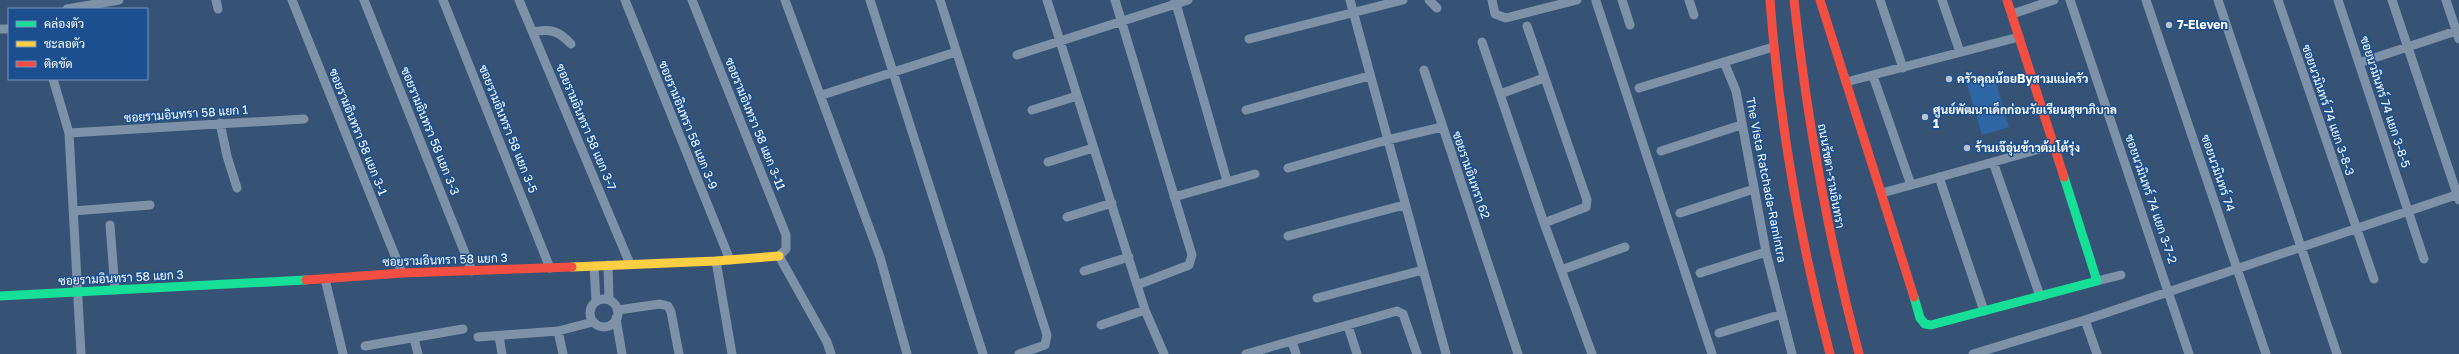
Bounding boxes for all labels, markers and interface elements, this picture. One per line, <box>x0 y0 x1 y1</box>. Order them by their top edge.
legend <box>8 8 148 80</box>
text: คล่องตัว <box>44 16 84 31</box>
place label: 7-Eleven <box>2177 17 2228 32</box>
marker: 7-Eleven <box>2164 20 2174 30</box>
street label: ซอยนวมินทร์ 74 แยก 3-8-5 <box>2357 34 2414 170</box>
text: ชะลอตัว <box>44 36 85 51</box>
street label: ซอยนวมินทร์ 74 แยก 3-8-3 <box>2299 42 2358 177</box>
street label: ซอยรามอินทรา 58 แยก 3-11 <box>722 55 789 192</box>
text: ติดขัด <box>44 56 73 71</box>
street label: ซอยรามอินทรา 58 แยก 3-9 <box>656 58 721 191</box>
street label: ซอยรามอินทรา 58 แยก 3-7 <box>553 61 620 192</box>
street label: ซอยรามอินทรา 58 แยก 3-5 <box>476 62 541 195</box>
street label: ซอยรามอินทรา 58 แยก 3-3 <box>398 64 463 197</box>
street label: ซอยรามอินทรา 58 แยก 3-1 <box>326 66 391 198</box>
place label: ครัวคุณน้อยByสามแม่ครัว <box>1957 71 2088 87</box>
marker: ครัวคุณน้อยByสามแม่ครัว <box>1944 74 1954 84</box>
street label: The Vista Ratchada-Ramintra <box>1743 96 1790 264</box>
street label: ซอยรามอินทรา 58 แยก 1 <box>123 102 249 125</box>
place label: ศูนย์พัฒนาเด็กก่อนวัยเรียนสุขาภิบาล 1 <box>1933 102 2117 131</box>
marker: ศูนย์พัฒนาเด็กก่อนวัยเรียนสุขาภิบาล 1 <box>1920 112 1930 122</box>
street label: ถนนรัชดา-รามอินทรา <box>1815 122 1848 229</box>
street label: ซอยรามอินทรา 62 <box>1449 129 1494 221</box>
street label: ซอยนวมินทร์ 74 แยก 3-7-2 <box>2122 132 2181 266</box>
street label: ซอยนวมินทร์ 74 <box>2198 132 2239 213</box>
place label: ร้านเจ๊อุ่นข้าวต้มโต้รุ่ง <box>1975 140 2080 156</box>
marker: ร้านเจ๊อุ่นข้าวต้มโต้รุ่ง <box>1962 143 1972 153</box>
street label: ซอยรามอินทรา 58 แยก 3 <box>382 250 508 269</box>
street label: ซอยรามอินทรา 58 แยก 3 <box>58 267 184 288</box>

